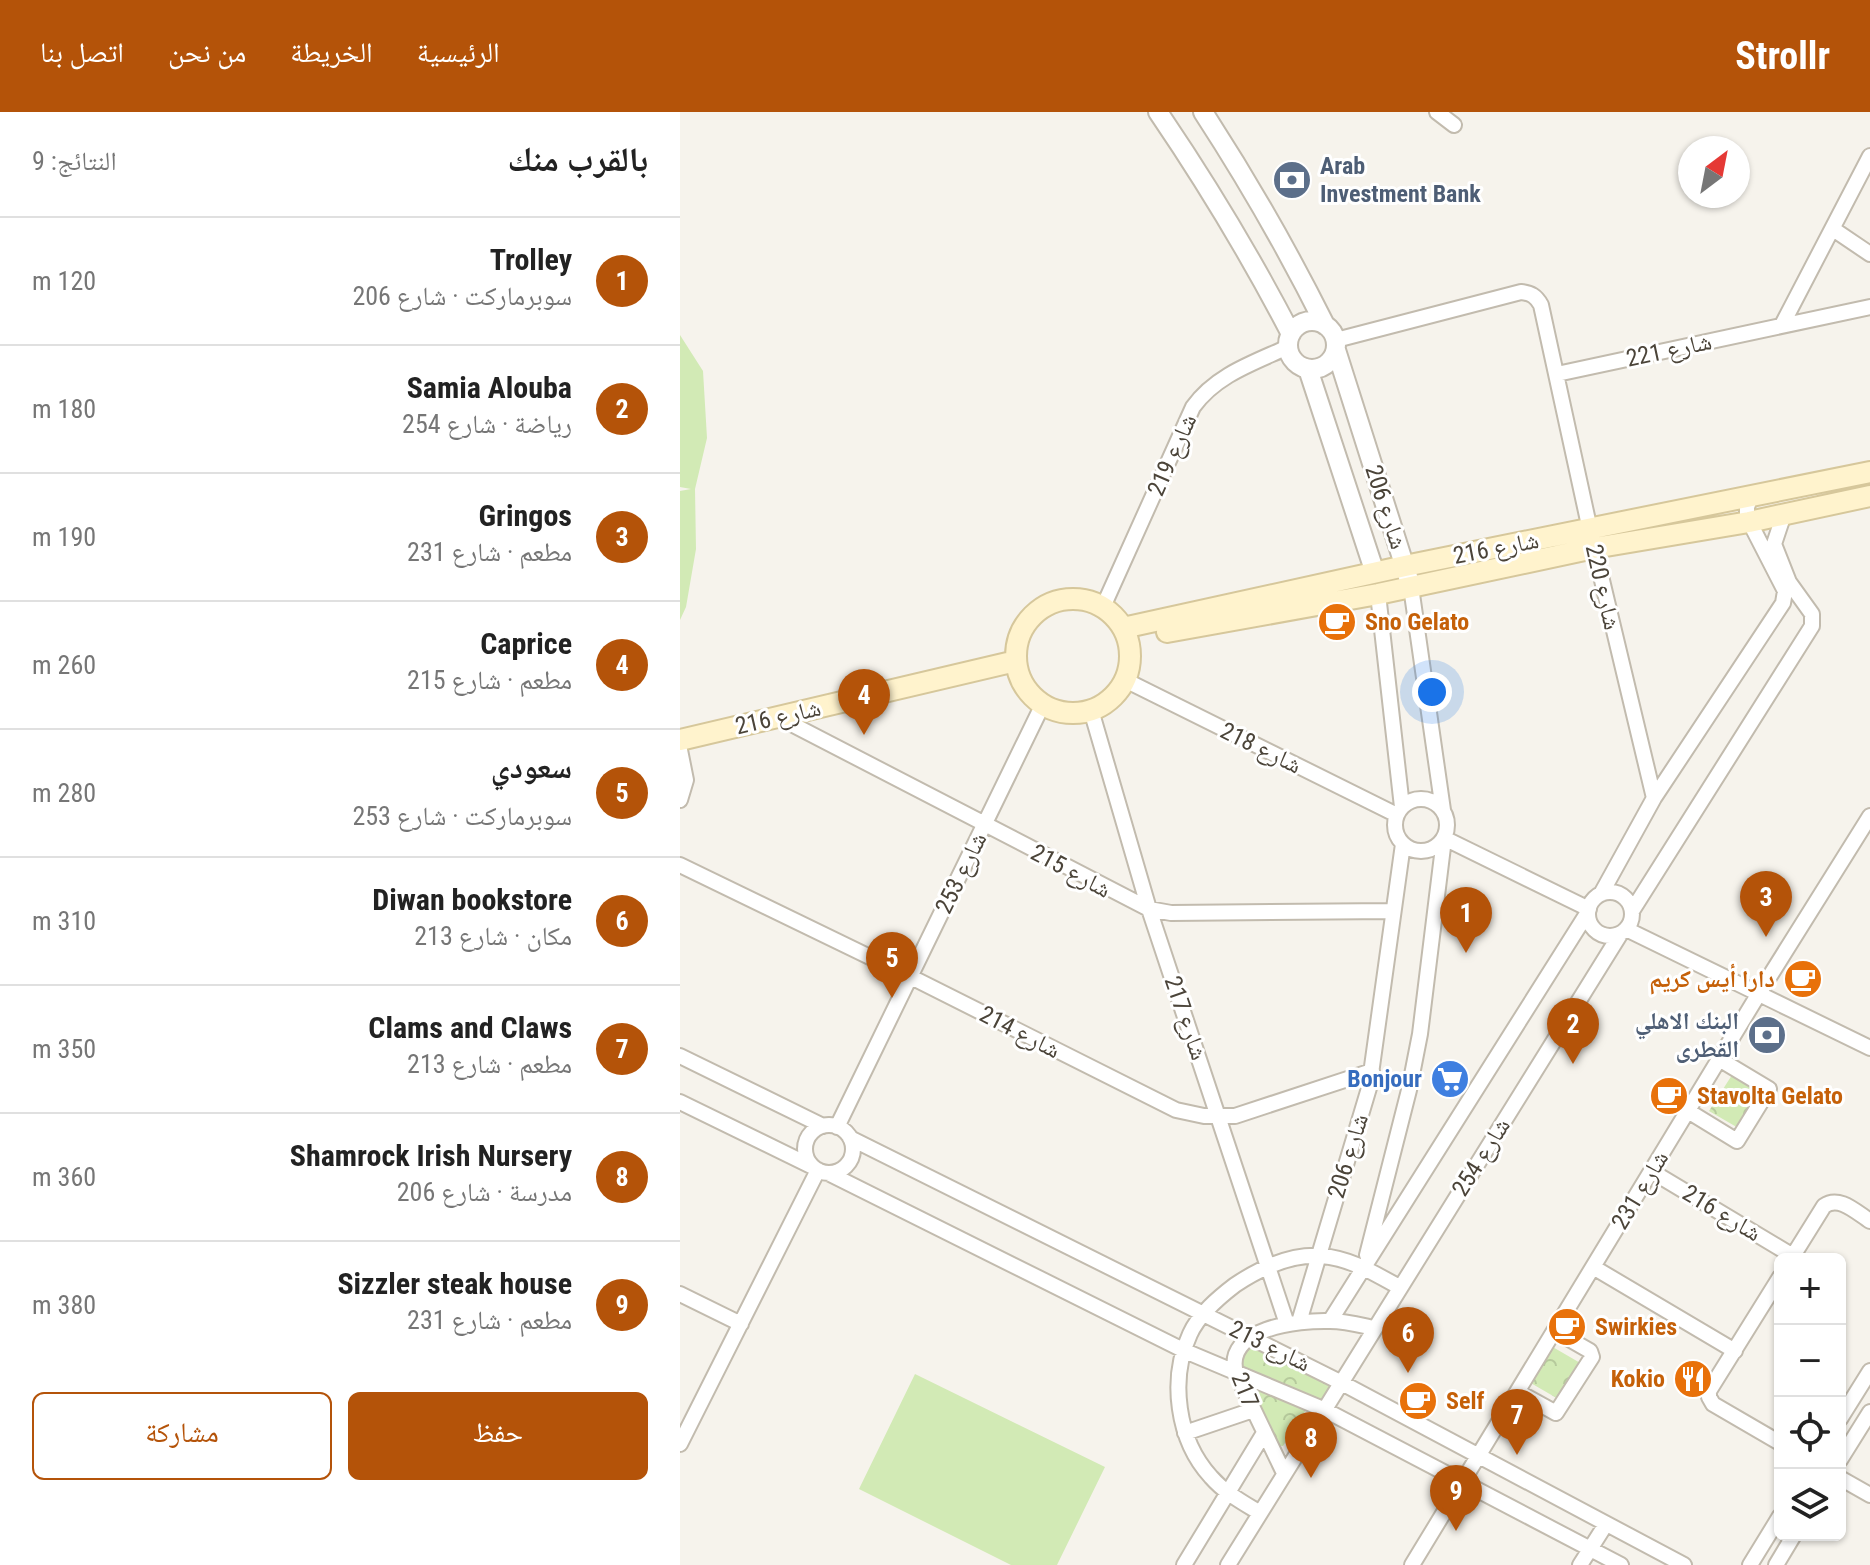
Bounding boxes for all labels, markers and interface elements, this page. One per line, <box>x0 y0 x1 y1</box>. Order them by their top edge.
text: Strollr <box>1735 34 1830 78</box>
text: اتصل بنا <box>40 36 124 69</box>
text: من نحن <box>168 36 246 69</box>
text: الخريطة <box>290 36 373 69</box>
text: الرئيسية <box>417 36 500 69</box>
north arrow <box>1678 136 1750 208</box>
text: بالقرب منك <box>507 139 648 179</box>
text: النتائج: 9 <box>32 146 117 176</box>
place label: Arab Investment Bank <box>1320 152 1481 208</box>
bank icon: Arab Investment Bank <box>1271 159 1313 201</box>
text: Trolley <box>490 242 572 277</box>
text: 120 m <box>32 266 96 296</box>
text: 1 <box>615 266 629 296</box>
text: سوبرماركت · شارع 206 <box>352 281 572 311</box>
street label: شارع 221 <box>1624 327 1715 374</box>
text: Samia Alouba <box>407 370 572 405</box>
text: 180 m <box>32 394 96 424</box>
text: 2 <box>615 394 629 424</box>
text: رياضة · شارع 254 <box>402 409 572 439</box>
street label: شارع 219 <box>1142 410 1203 501</box>
street label: شارع 206 <box>1358 461 1413 553</box>
text: Gringos <box>479 498 572 533</box>
text: 190 m <box>32 522 96 552</box>
text: 3 <box>615 522 629 552</box>
street label: شارع 216 <box>1451 526 1541 571</box>
text: مطعم · شارع 231 <box>407 537 572 567</box>
street label: شارع 220 <box>1579 542 1626 633</box>
cafe icon: Sno Gelato <box>1316 601 1358 643</box>
place label: Sno Gelato <box>1365 608 1469 636</box>
text: Caprice <box>480 626 572 661</box>
text: 260 m <box>32 650 96 680</box>
text: 4 <box>615 650 629 680</box>
text: مطعم · شارع 215 <box>407 665 572 695</box>
pin: 4 <box>838 669 890 735</box>
your location <box>1412 672 1452 712</box>
street label: شارع 216 <box>733 694 824 741</box>
street label: شارع 218 <box>1215 716 1306 780</box>
text: سعودي <box>491 750 572 785</box>
text: 280 m <box>32 778 96 808</box>
text: 5 <box>615 778 629 808</box>
text: سوبرماركت · شارع 253 <box>352 801 572 831</box>
street label: شارع 253 <box>929 828 993 919</box>
street label: شارع 215 <box>1026 838 1116 905</box>
pin: 3 <box>1740 871 1792 937</box>
text: Diwan bookstore <box>372 882 572 917</box>
pin: 1 <box>1440 887 1492 953</box>
text: 310 m <box>32 906 96 936</box>
text: 6 <box>615 906 629 936</box>
text: مكان · شارع 213 <box>414 921 572 951</box>
pin: 5 <box>866 932 918 998</box>
cafe icon: دارا أيس كريم <box>1782 958 1824 1000</box>
place label: دارا أيس كريم <box>1649 963 1775 995</box>
street label: شارع 217 <box>1158 972 1213 1064</box>
pin: 2 <box>1547 998 1599 1064</box>
street label: شارع 214 <box>975 1000 1065 1065</box>
place label: البنك الاهلي القطرى <box>1635 1007 1739 1063</box>
text: Clams and Claws <box>368 1010 572 1045</box>
bank icon: البنك الاهلي القطرى <box>1746 1014 1788 1056</box>
text: 350 m <box>32 1034 96 1064</box>
text: 7 <box>615 1034 629 1064</box>
text: مطعم · شارع 213 <box>407 1049 572 1079</box>
supermarket icon: Bonjour <box>1429 1058 1471 1100</box>
place label: Bonjour <box>1347 1065 1422 1093</box>
cafe icon: Stavolta Gelato <box>1648 1075 1690 1117</box>
place label: Stavolta Gelato <box>1697 1082 1843 1110</box>
street label: شارع 206 <box>1322 1110 1375 1202</box>
street label: شارع 254 <box>1446 1113 1517 1202</box>
text: Shamrock Irish Nursery <box>290 1138 572 1173</box>
street label: شارع 231 <box>1606 1146 1675 1235</box>
text: 360 m <box>32 1162 96 1192</box>
text: 8 <box>615 1162 629 1192</box>
text: مدرسة · شارع 206 <box>397 1177 572 1207</box>
street label: شارع 216 <box>1677 1179 1766 1248</box>
map controls <box>1774 1253 1846 1541</box>
button: + <box>1774 1253 1846 1325</box>
text: Sizzler steak house <box>337 1266 572 1301</box>
text: 380 m <box>32 1290 96 1320</box>
text: 9 <box>615 1290 629 1320</box>
text: مطعم · شارع 231 <box>407 1305 572 1335</box>
cafe icon: Swirkies <box>1546 1306 1588 1348</box>
pin: 6 <box>1382 1307 1434 1373</box>
place label: Swirkies <box>1595 1313 1677 1341</box>
street label: شارع 213 <box>1224 1314 1315 1378</box>
button: − <box>1774 1325 1846 1397</box>
restaurant icon: Kokio <box>1672 1358 1714 1400</box>
place label: Kokio <box>1611 1365 1665 1393</box>
street label: 217 <box>1225 1368 1265 1412</box>
cafe icon: Self <box>1397 1380 1439 1422</box>
place label: Self <box>1446 1387 1484 1415</box>
pin: 7 <box>1491 1389 1543 1455</box>
button: مشاركة <box>32 1392 332 1480</box>
button: حفظ <box>348 1392 648 1480</box>
button: locate <box>1774 1397 1846 1469</box>
pin: 8 <box>1285 1412 1337 1478</box>
pin: 9 <box>1430 1465 1482 1531</box>
button: layers <box>1774 1469 1846 1541</box>

